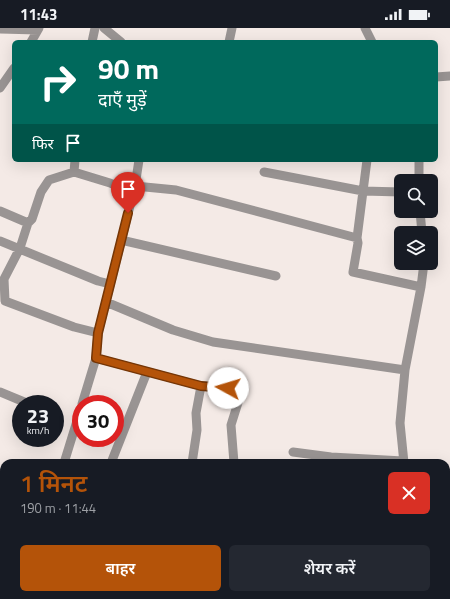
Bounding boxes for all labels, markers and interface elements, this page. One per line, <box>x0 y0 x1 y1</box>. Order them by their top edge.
text: 11:43 <box>20 3 57 26</box>
text: 90 m <box>98 47 159 90</box>
icon: right <box>32 56 84 108</box>
text: दाएँ मुड़ें <box>98 86 147 113</box>
text: फिर <box>32 132 54 155</box>
icon: arrive <box>62 132 84 154</box>
pin <box>111 172 145 213</box>
map controls <box>394 174 438 270</box>
button: search <box>394 174 438 218</box>
icon: arrive <box>117 178 139 200</box>
button: layers <box>394 226 438 270</box>
position arrow <box>207 367 249 409</box>
speed limit sign: 30 <box>72 395 124 447</box>
text: 23 <box>27 400 49 431</box>
text: km/h <box>27 423 49 438</box>
text: 1 मिनट <box>20 465 87 501</box>
button: close <box>388 472 430 514</box>
text: 190 m · 11:44 <box>20 498 96 518</box>
button: बाहर <box>20 545 221 591</box>
button: शेयर करें <box>229 545 430 591</box>

